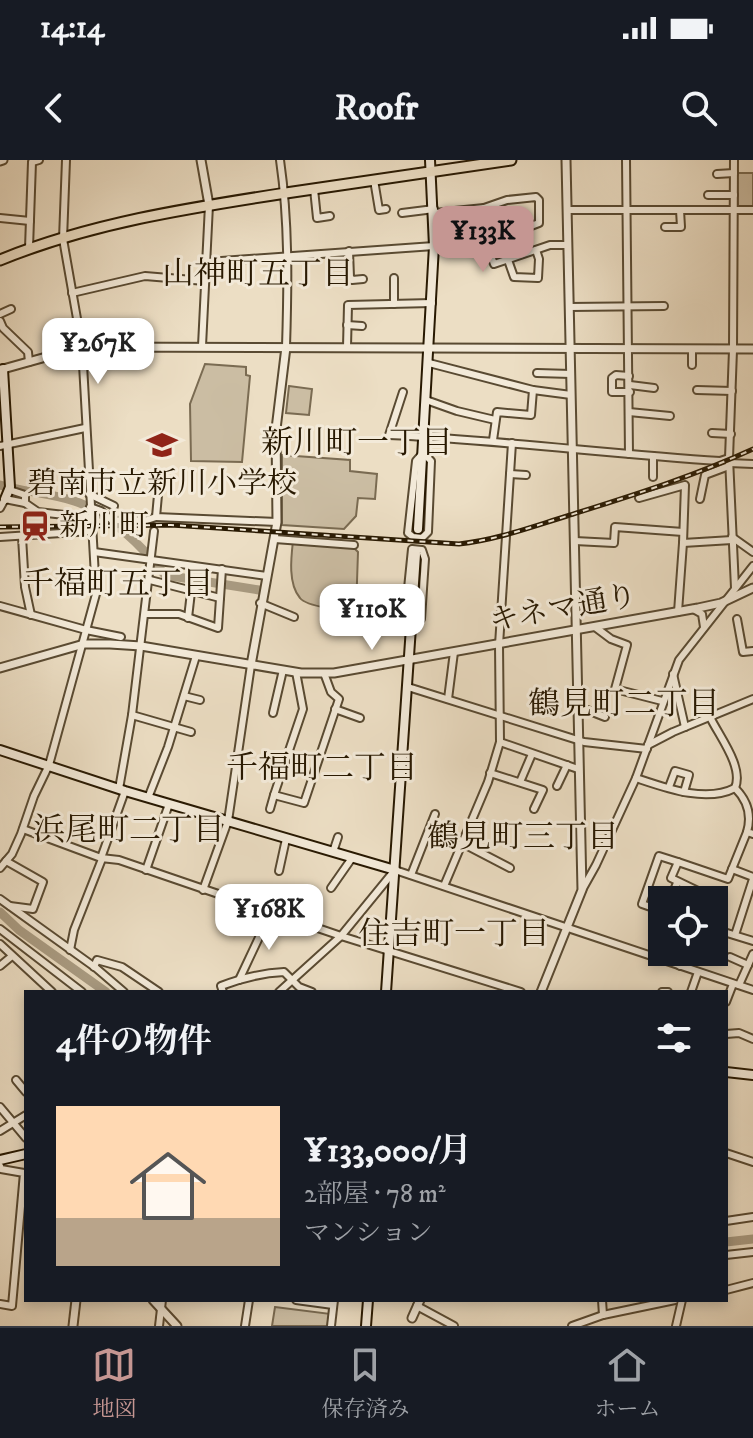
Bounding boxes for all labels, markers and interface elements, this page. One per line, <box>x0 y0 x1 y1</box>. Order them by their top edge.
text: 14:14 <box>40 10 104 47</box>
icon: back <box>32 86 76 130</box>
text: Roofr <box>335 86 418 131</box>
icon: search <box>677 86 721 130</box>
pin: ¥133K <box>427 206 539 274</box>
text: ¥133K <box>451 215 515 248</box>
district label: 山神町五丁目 <box>162 255 354 295</box>
pin: ¥267K <box>42 318 154 386</box>
text: ¥267K <box>60 327 136 360</box>
district label: 新川町一丁目 <box>261 424 453 464</box>
school or university icon: 碧南市立新川小学校 <box>145 428 179 462</box>
place label: 碧南市立新川小学校 <box>27 466 297 503</box>
place label: 新川町 <box>59 508 149 545</box>
station icon: 新川町 <box>18 509 52 543</box>
district label: 千福町五丁目 <box>22 565 214 605</box>
street label: キネマ通り <box>486 578 640 640</box>
pin: ¥110K <box>316 584 428 652</box>
text: ¥110K <box>338 593 406 626</box>
district label: 鶴見町二丁目 <box>528 685 720 725</box>
district label: 千福町二丁目 <box>226 749 418 789</box>
district label: 浜尾町二丁目 <box>33 811 225 851</box>
district label: 鶴見町三丁目 <box>427 818 619 858</box>
pin: ¥168K <box>213 884 325 952</box>
map controls <box>648 886 728 966</box>
button: locate <box>648 886 728 966</box>
text: ¥168K <box>233 893 305 926</box>
district label: 住吉町一丁目 <box>358 915 550 955</box>
icon: filters <box>652 1016 696 1060</box>
text: 4件の物件 <box>56 1021 212 1063</box>
text: ¥133,000/月 <box>304 1130 472 1172</box>
icon: home <box>120 1138 216 1234</box>
text: 2部屋 · 78 m² <box>304 1178 446 1211</box>
text: マンション <box>304 1217 433 1250</box>
tab: 地図 <box>92 1343 137 1423</box>
tab: 保存済み <box>321 1343 410 1423</box>
tab: ホーム <box>594 1343 661 1423</box>

